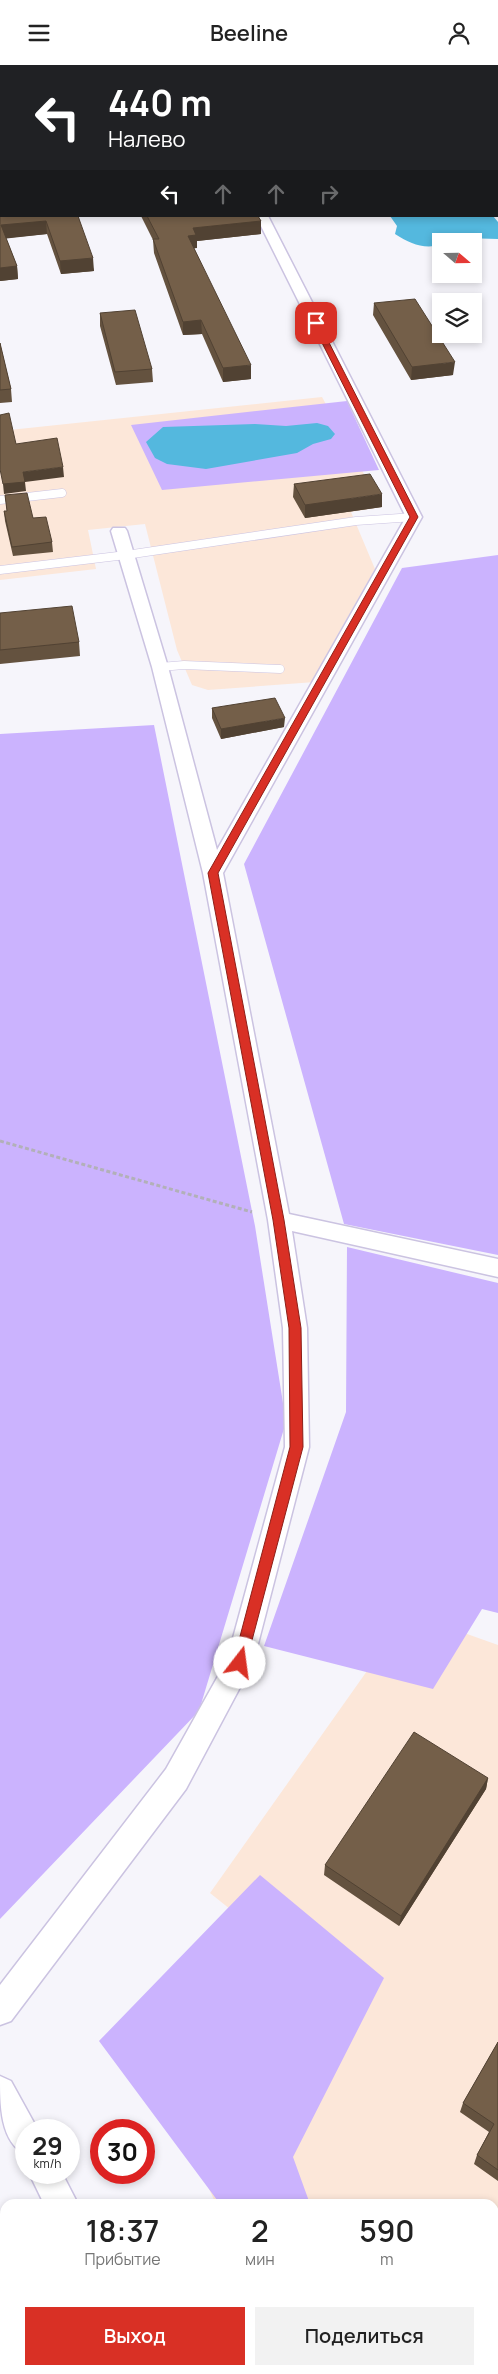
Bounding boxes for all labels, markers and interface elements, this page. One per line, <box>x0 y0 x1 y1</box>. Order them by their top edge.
text: Beeline <box>210 18 288 48</box>
icon: menu <box>25 19 53 47</box>
icon: person <box>445 19 473 47</box>
text: 440 m <box>108 79 212 127</box>
icon: left <box>25 85 90 150</box>
text: Налево <box>108 124 186 154</box>
icon: left <box>156 180 184 208</box>
icon: ahead <box>209 180 237 208</box>
icon: ahead <box>262 180 290 208</box>
icon: right <box>315 180 343 208</box>
north arrow <box>432 233 482 283</box>
map controls <box>432 233 482 343</box>
button: layers <box>432 293 482 343</box>
pin <box>295 302 337 344</box>
icon: arrive <box>302 309 330 337</box>
position arrow <box>213 1636 265 1688</box>
speed limit sign: 30 <box>90 2119 155 2184</box>
text: 29 <box>32 2128 63 2163</box>
text: km/h <box>34 2155 61 2172</box>
text: 18:37 <box>86 2210 159 2251</box>
text: 2 <box>251 2210 269 2251</box>
text: 590 <box>359 2210 415 2251</box>
text: Прибытие <box>84 2248 161 2270</box>
text: мин <box>245 2248 275 2270</box>
text: m <box>380 2248 394 2270</box>
button: Выход <box>25 2307 245 2365</box>
button: Поделиться <box>255 2307 474 2365</box>

